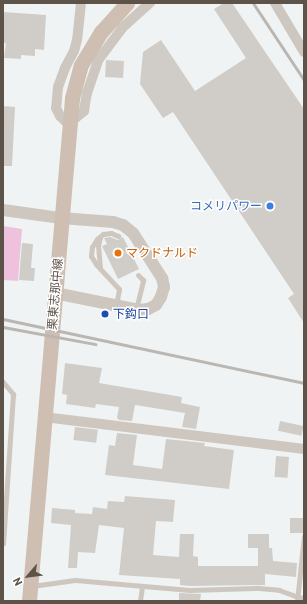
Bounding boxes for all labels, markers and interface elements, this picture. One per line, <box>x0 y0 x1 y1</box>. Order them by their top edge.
place label: コメリパワー <box>190 199 262 213</box>
marker: コメリパワー <box>265 201 275 211</box>
place label: マクドナルド <box>126 246 198 260</box>
marker: マクドナルド <box>113 248 123 258</box>
street label: 栗東志那中線 <box>45 258 65 330</box>
place label: 下鈎口 <box>113 307 149 321</box>
marker: 下鈎口 <box>100 309 110 319</box>
north arrow <box>8 556 48 596</box>
text: N <box>10 576 24 588</box>

